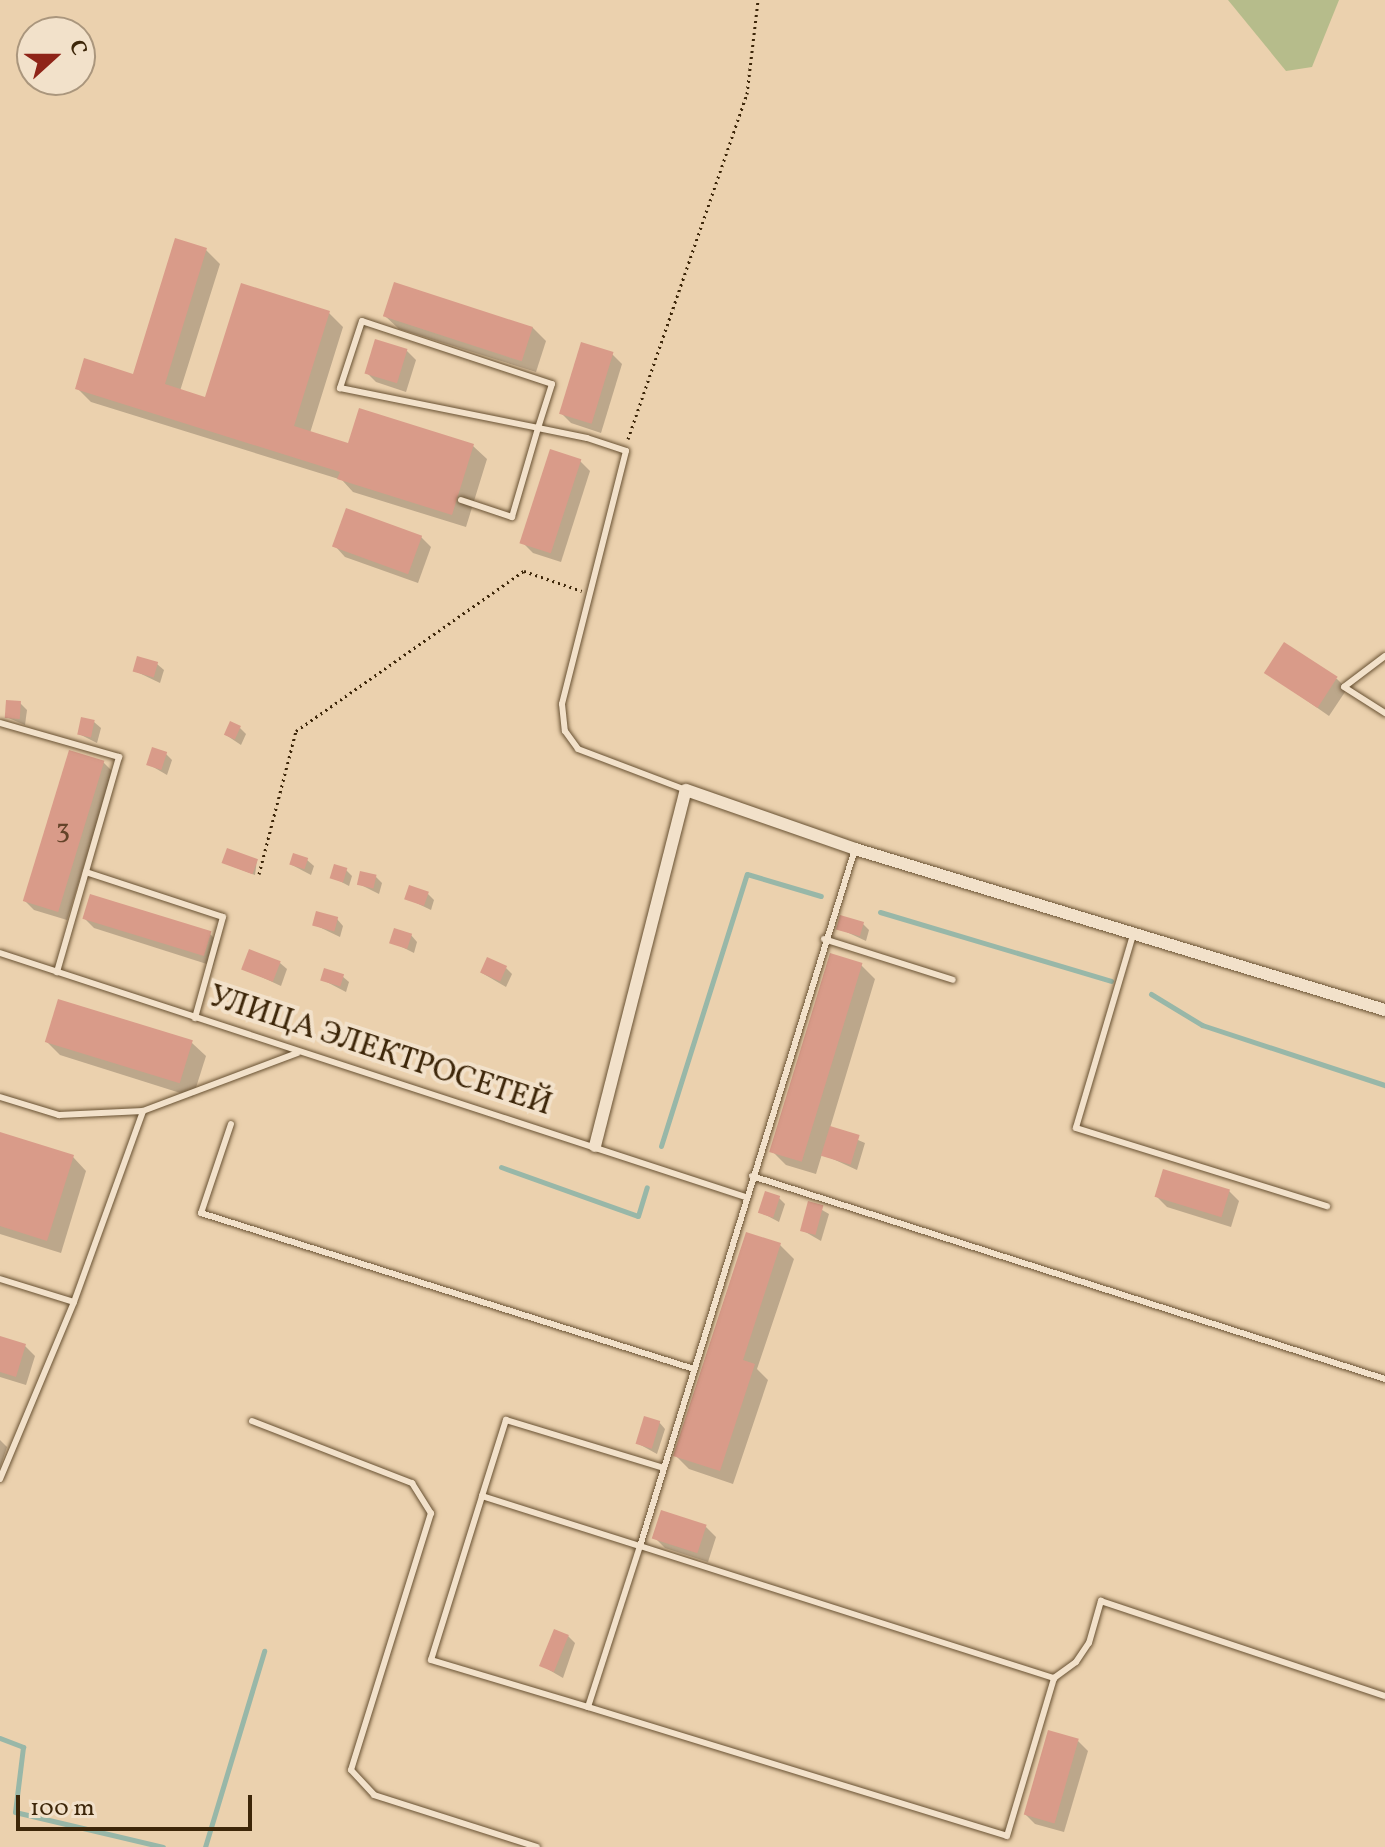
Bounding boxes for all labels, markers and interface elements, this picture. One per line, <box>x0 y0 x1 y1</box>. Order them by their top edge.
north arrow <box>16 16 96 96</box>
text: С <box>60 36 94 60</box>
house number: 3 <box>56 814 70 848</box>
street label: УЛИЦА ЭЛЕКТРОСЕТЕЙ <box>204 978 556 1126</box>
scale bar <box>20 1779 256 1829</box>
text: 100 m <box>30 1792 95 1826</box>

